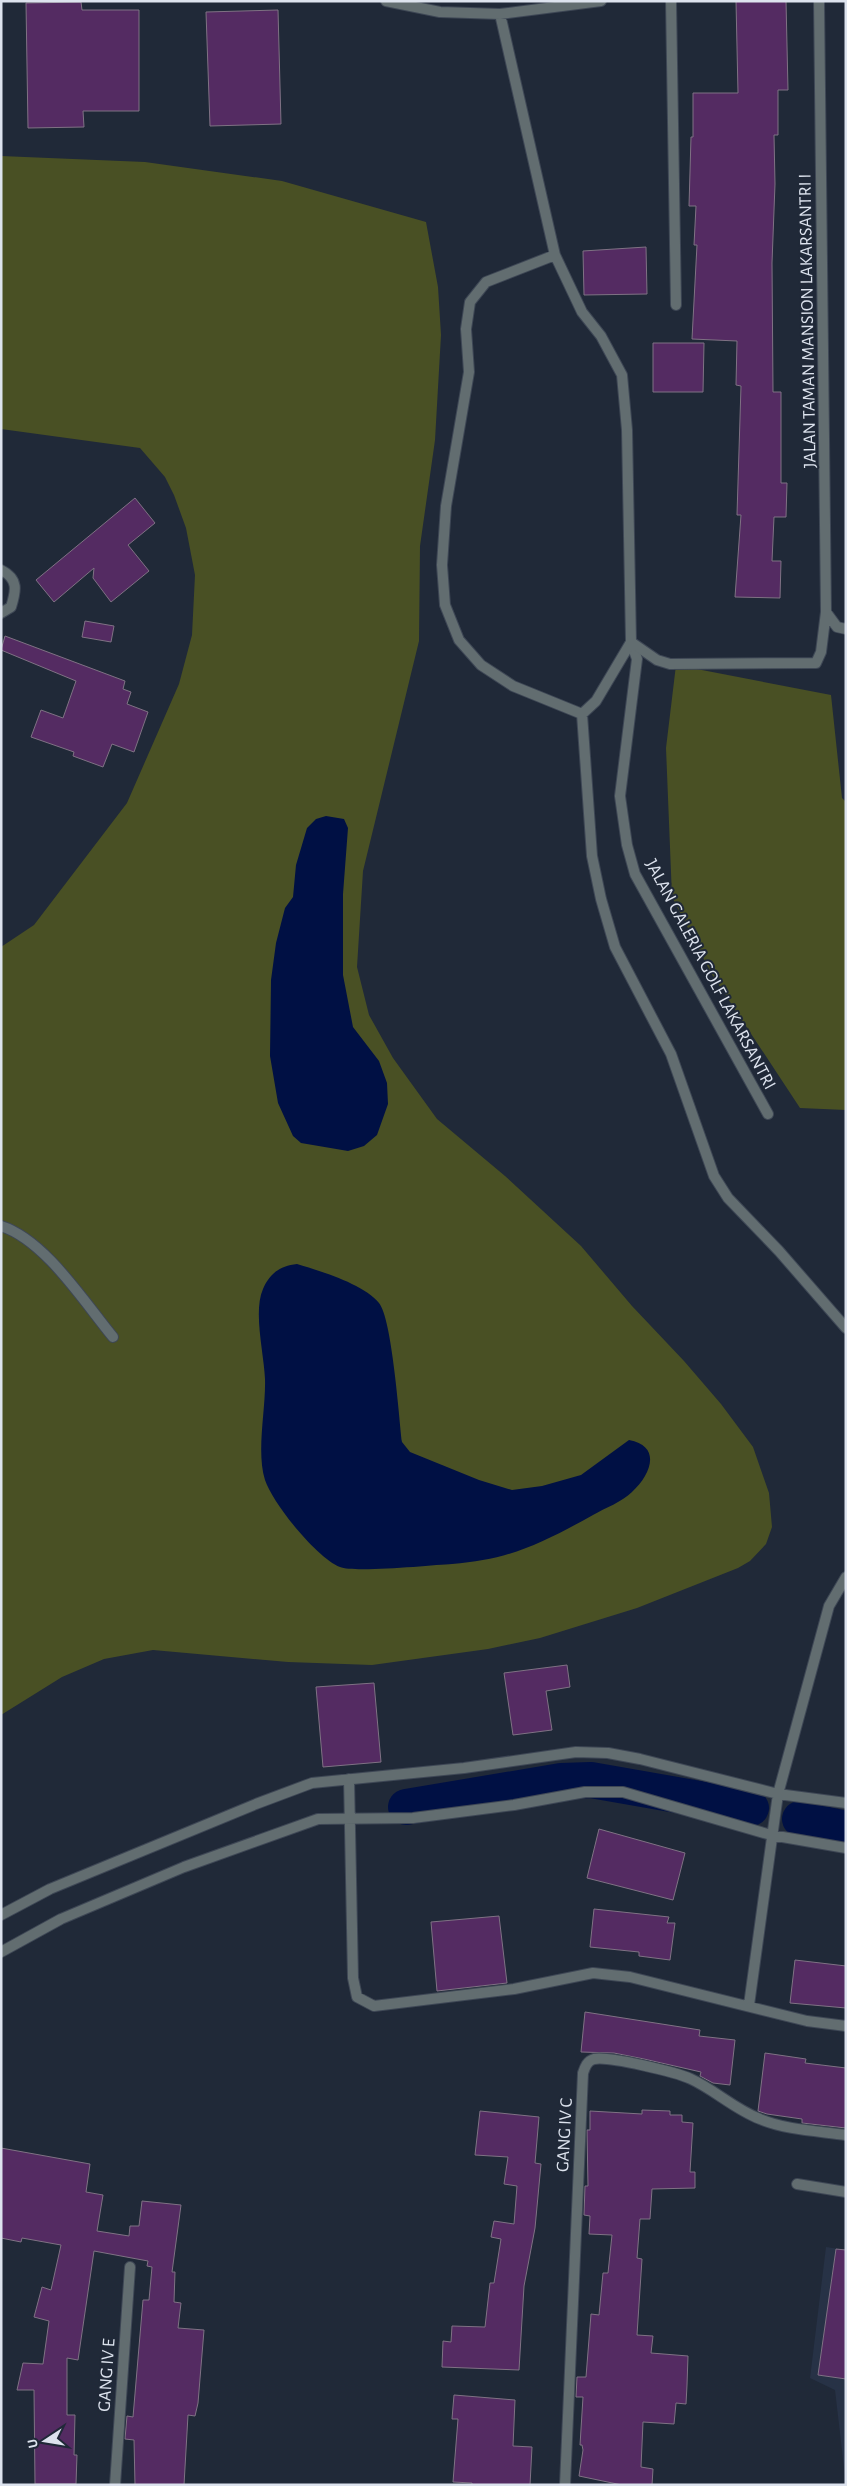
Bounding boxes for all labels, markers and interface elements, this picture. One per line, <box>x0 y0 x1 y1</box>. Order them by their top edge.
street label: JALAN TAMAN MANSION LAKARSANTRI I <box>796 174 820 468</box>
street label: JALAN GALERIA GOLF LAKARSANTRI <box>642 856 779 1093</box>
street label: GANG IV C <box>554 2098 576 2172</box>
street label: GANG IV E <box>95 2338 119 2412</box>
north arrow <box>20 2416 70 2466</box>
text: U <box>25 2438 41 2449</box>

